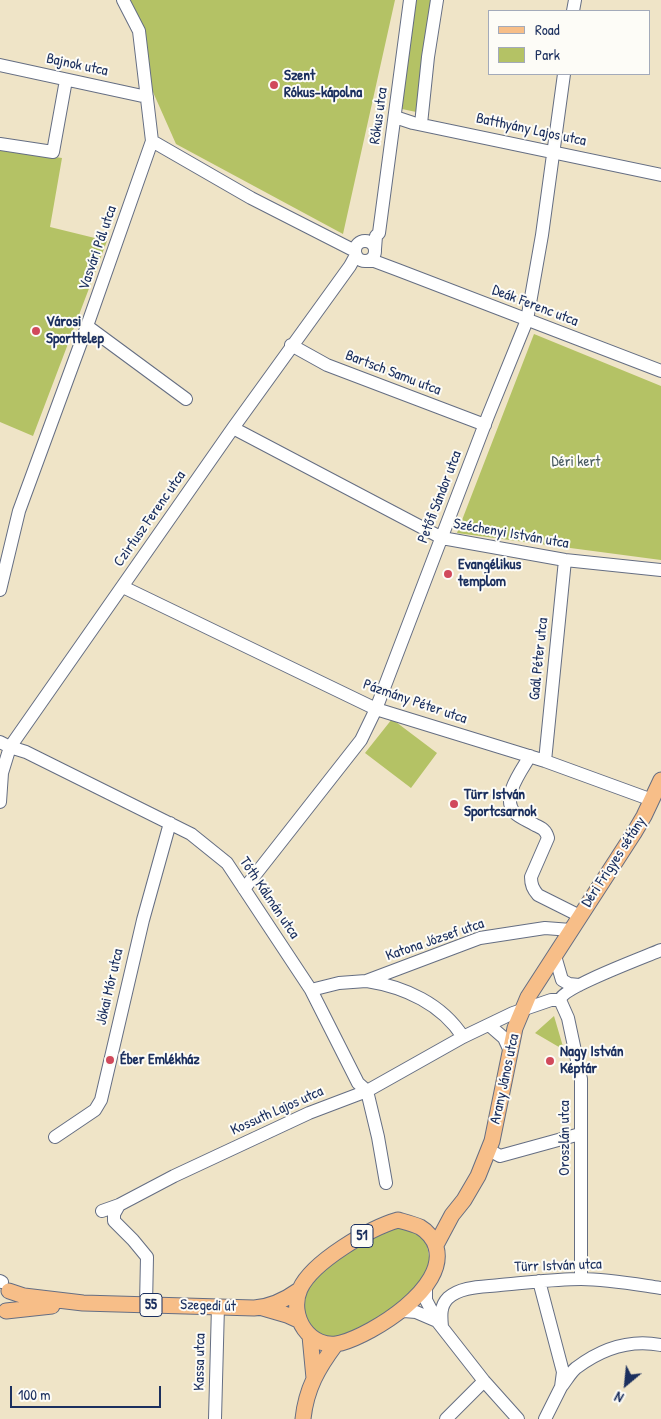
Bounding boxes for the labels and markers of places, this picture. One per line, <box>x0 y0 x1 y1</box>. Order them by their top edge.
place label: Szent Rókus-kápolna <box>284 67 362 102</box>
marker: Szent Rókus-kápolna <box>268 79 280 91</box>
place label: Városi Sporttelep <box>46 313 104 348</box>
marker: Városi Sporttelep <box>30 325 42 337</box>
place label: Evangélikus templom <box>458 556 521 591</box>
marker: Evangélikus templom <box>442 568 454 580</box>
place label: Türr István Sportcsarnok <box>464 786 537 821</box>
marker: Türr István Sportcsarnok <box>448 798 460 810</box>
place label: Nagy István Képtár <box>560 1043 623 1078</box>
place label: Éber Emlékház <box>120 1051 200 1069</box>
marker: Éber Emlékház <box>104 1054 116 1066</box>
marker: Nagy István Képtár <box>544 1055 556 1067</box>

